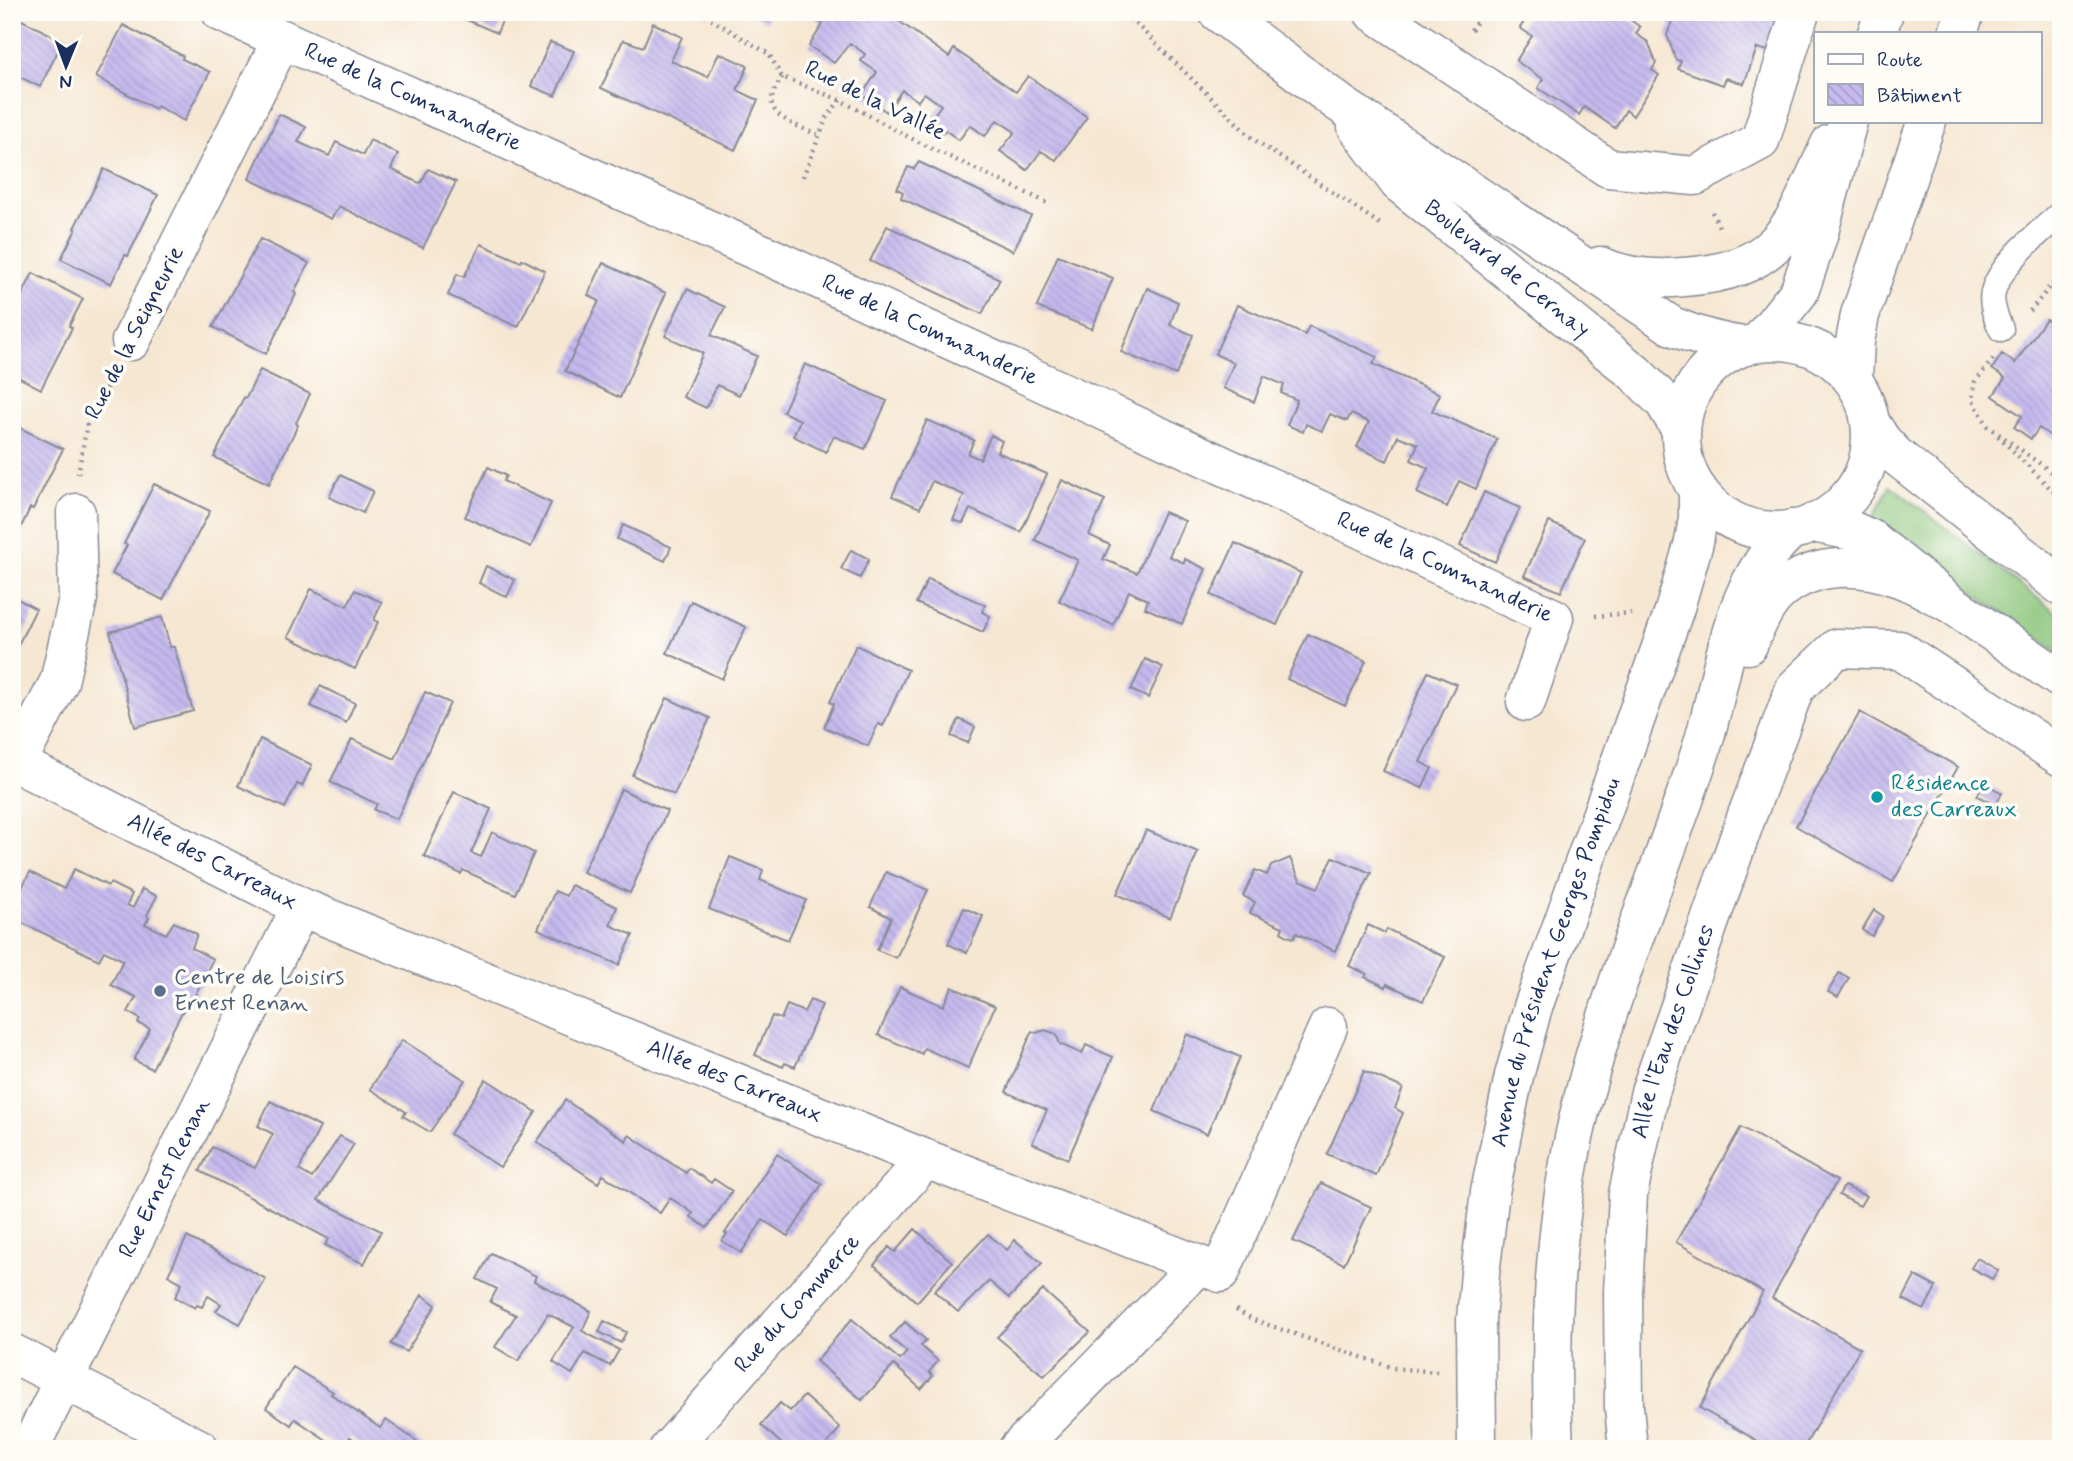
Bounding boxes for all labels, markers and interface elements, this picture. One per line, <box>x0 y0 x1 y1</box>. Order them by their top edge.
north arrow <box>32 32 102 102</box>
legend <box>1814 32 2042 122</box>
street label: Rue de la Commanderie <box>299 36 526 159</box>
text: Route <box>1877 46 1923 74</box>
street label: Rue de la Vallée <box>800 54 950 148</box>
text: N <box>59 69 72 94</box>
text: Bâtiment <box>1877 82 1962 110</box>
street label: Boulevard de Cernay <box>1417 194 1596 345</box>
street label: Rue de la Seigneurie <box>78 241 192 425</box>
street label: Rue de la Commanderie <box>817 268 1043 393</box>
street label: Rue de la Commanderie <box>1332 505 1558 631</box>
place label: Résidence des Carreaux <box>1891 769 2017 825</box>
street label: Avenue du Président Georges Pompidou <box>1485 774 1628 1150</box>
marker: Résidence des Carreaux <box>1869 789 1885 805</box>
street label: Allée des Carreaux <box>122 807 302 917</box>
street label: Allée l'Eau des Collines <box>1625 921 1722 1141</box>
place label: Centre de Loisirs Ernest Renan <box>174 963 344 1019</box>
marker: Centre de Loisirs Ernest Renan <box>152 983 168 999</box>
street label: Allée des Carreaux <box>642 1033 826 1130</box>
street label: Rue Ernest Renan <box>112 1093 218 1263</box>
street label: Rue du Commerce <box>728 1228 867 1380</box>

